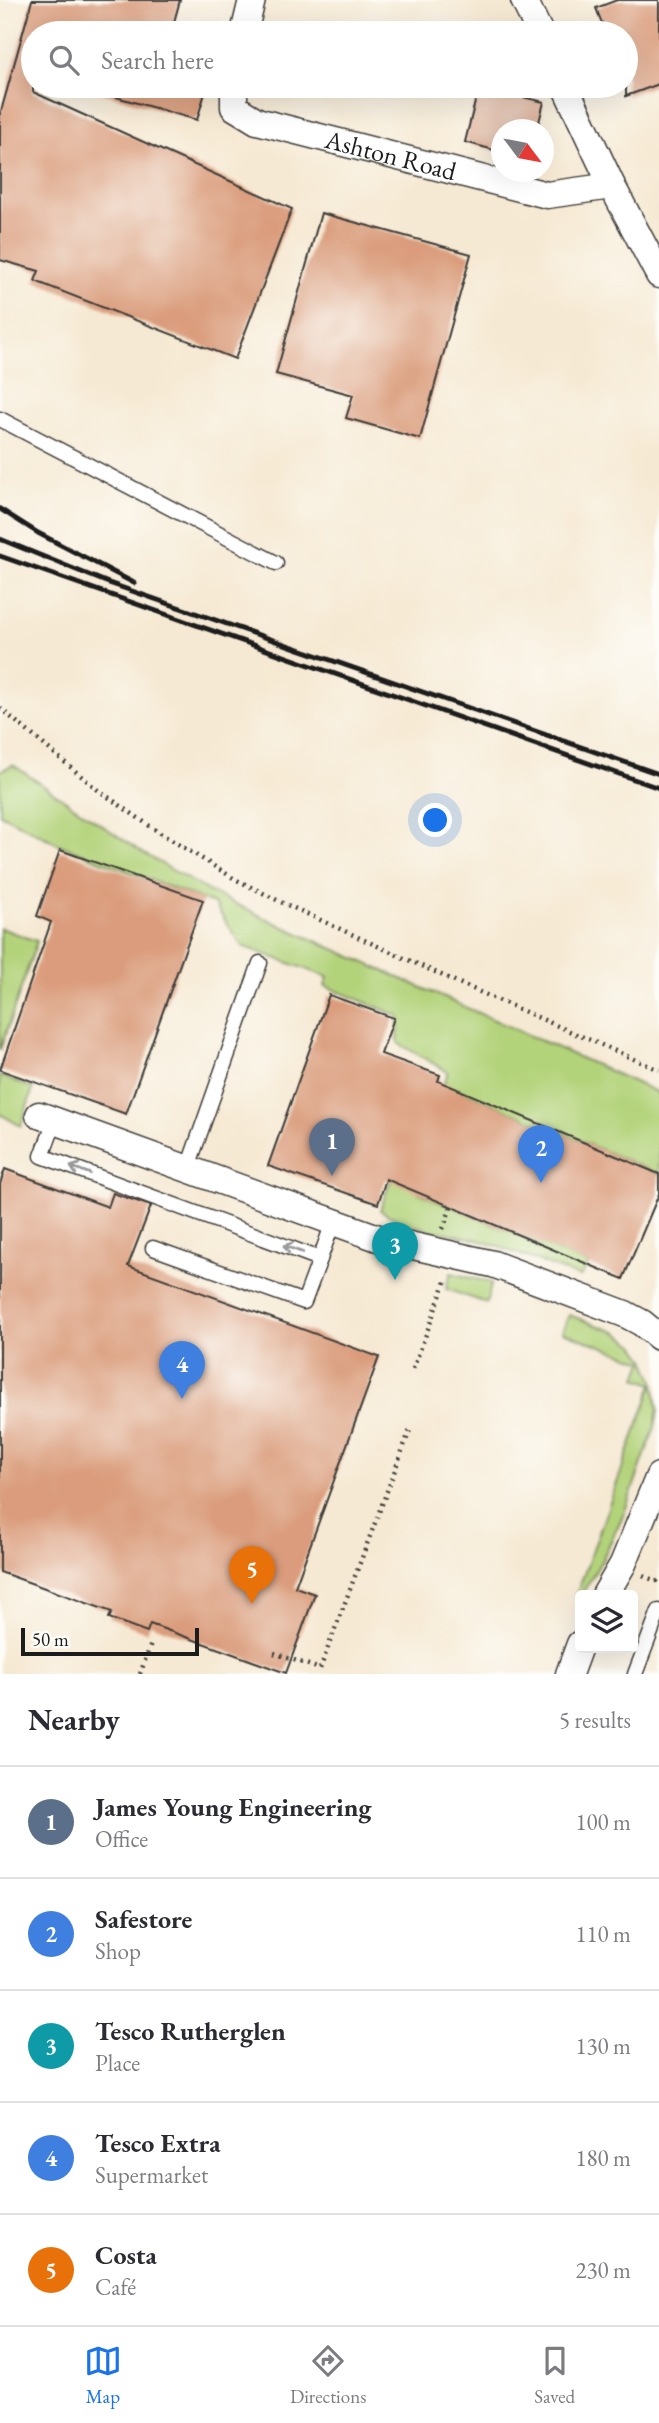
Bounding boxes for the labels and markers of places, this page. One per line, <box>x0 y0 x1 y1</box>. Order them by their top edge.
pin: 1 <box>309 1118 355 1176</box>
pin: 2 <box>518 1125 564 1183</box>
pin: 3 <box>372 1222 418 1280</box>
pin: 4 <box>159 1341 205 1399</box>
pin: 5 <box>229 1546 275 1604</box>

